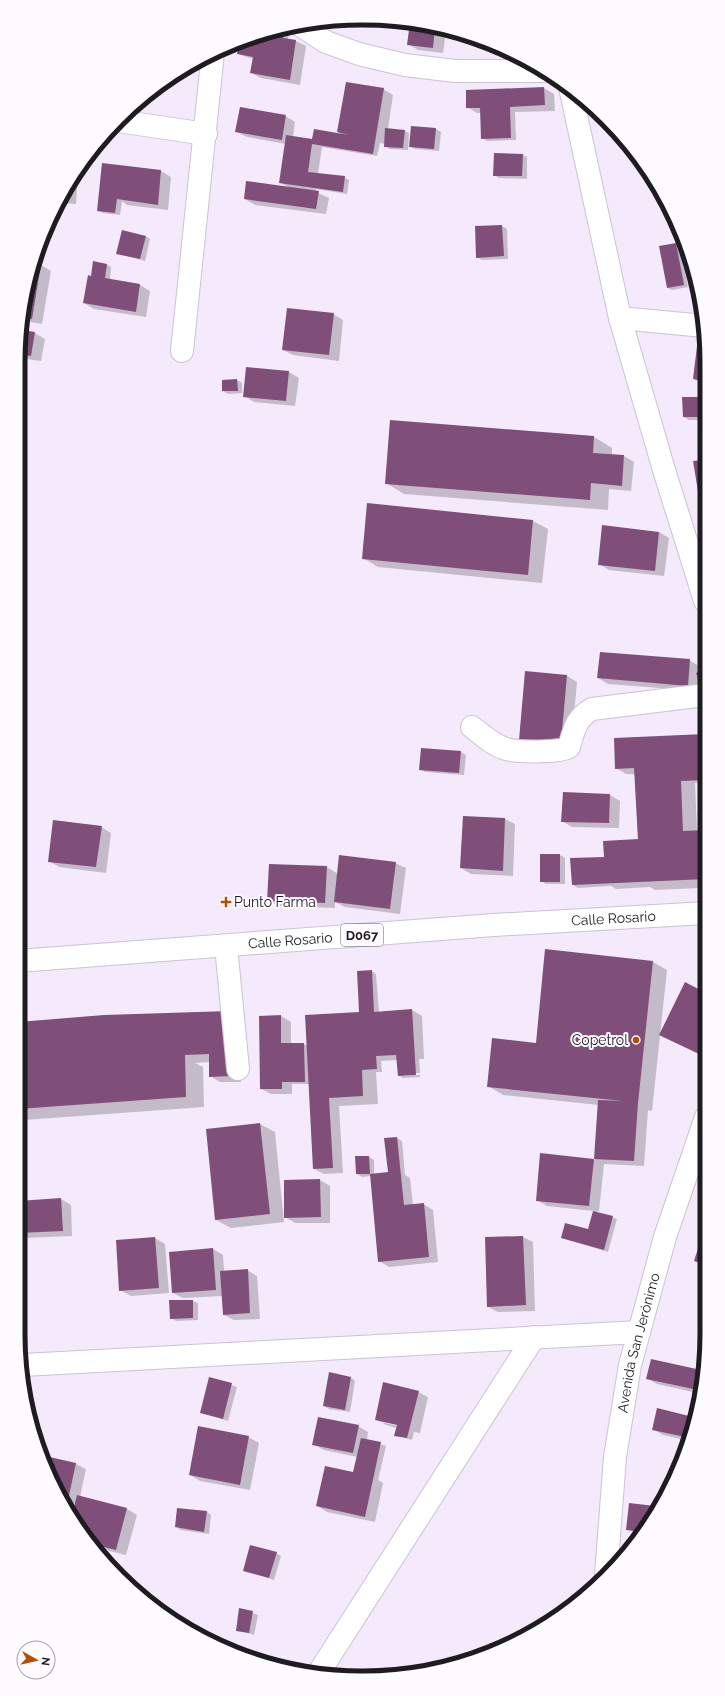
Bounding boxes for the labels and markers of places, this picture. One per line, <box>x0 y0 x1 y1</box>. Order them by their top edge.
place label: Punto Farma <box>234 894 316 910</box>
marker: Punto Farma <box>221 897 231 907</box>
place label: Copetrol <box>572 1032 628 1048</box>
marker: Copetrol <box>631 1035 641 1045</box>

